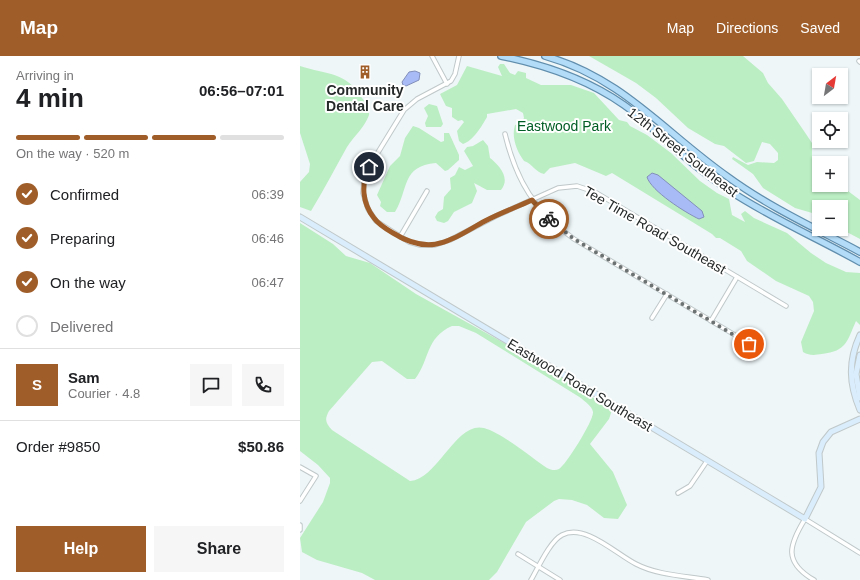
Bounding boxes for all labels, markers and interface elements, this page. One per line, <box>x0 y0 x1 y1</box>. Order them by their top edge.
text: Map <box>20 17 58 38</box>
text: Map <box>667 20 694 36</box>
text: Directions <box>716 20 778 36</box>
text: Saved <box>800 20 840 36</box>
building icon: Community Dental Care <box>357 64 373 80</box>
text: Arriving in <box>16 68 74 83</box>
north arrow <box>812 68 848 104</box>
map controls <box>812 68 848 236</box>
text: 06:56–07:01 <box>199 82 284 99</box>
place label: Community Dental Care <box>326 82 404 114</box>
text: 4 min <box>16 83 84 113</box>
street label: 12th Street Southeast <box>625 104 741 200</box>
button: locate <box>812 112 848 148</box>
park label: Eastwood Park <box>517 118 612 134</box>
text: On the way · 520 m <box>16 146 129 161</box>
pin <box>352 150 386 184</box>
icon: home <box>358 156 380 178</box>
button: + <box>812 156 848 192</box>
icon: check <box>16 183 38 205</box>
street label: Tee Time Road Southeast <box>581 183 729 277</box>
text: Confirmed <box>50 186 119 203</box>
text: 06:39 <box>251 187 284 202</box>
courier <box>529 199 569 239</box>
button: − <box>812 200 848 236</box>
icon: bike <box>538 208 560 230</box>
icon: check <box>16 227 38 249</box>
text: Preparing <box>50 230 115 247</box>
text: 06:46 <box>251 231 284 246</box>
icon: check <box>16 271 38 293</box>
text: On the way <box>50 274 126 291</box>
text: 06:47 <box>251 275 284 290</box>
text: Delivered <box>50 318 113 335</box>
pin <box>732 327 766 361</box>
icon: bag <box>738 333 760 355</box>
street label: Eastwood Road Southeast <box>505 335 655 435</box>
button: chat <box>190 364 232 406</box>
button: phone <box>242 364 284 406</box>
text: Sam <box>68 369 100 386</box>
text: S <box>32 376 42 393</box>
text: Courier · 4.8 <box>68 386 140 401</box>
text: Order #9850 <box>16 438 100 455</box>
text: $50.86 <box>238 438 284 455</box>
button: Help <box>16 526 146 572</box>
button: Share <box>154 526 284 572</box>

